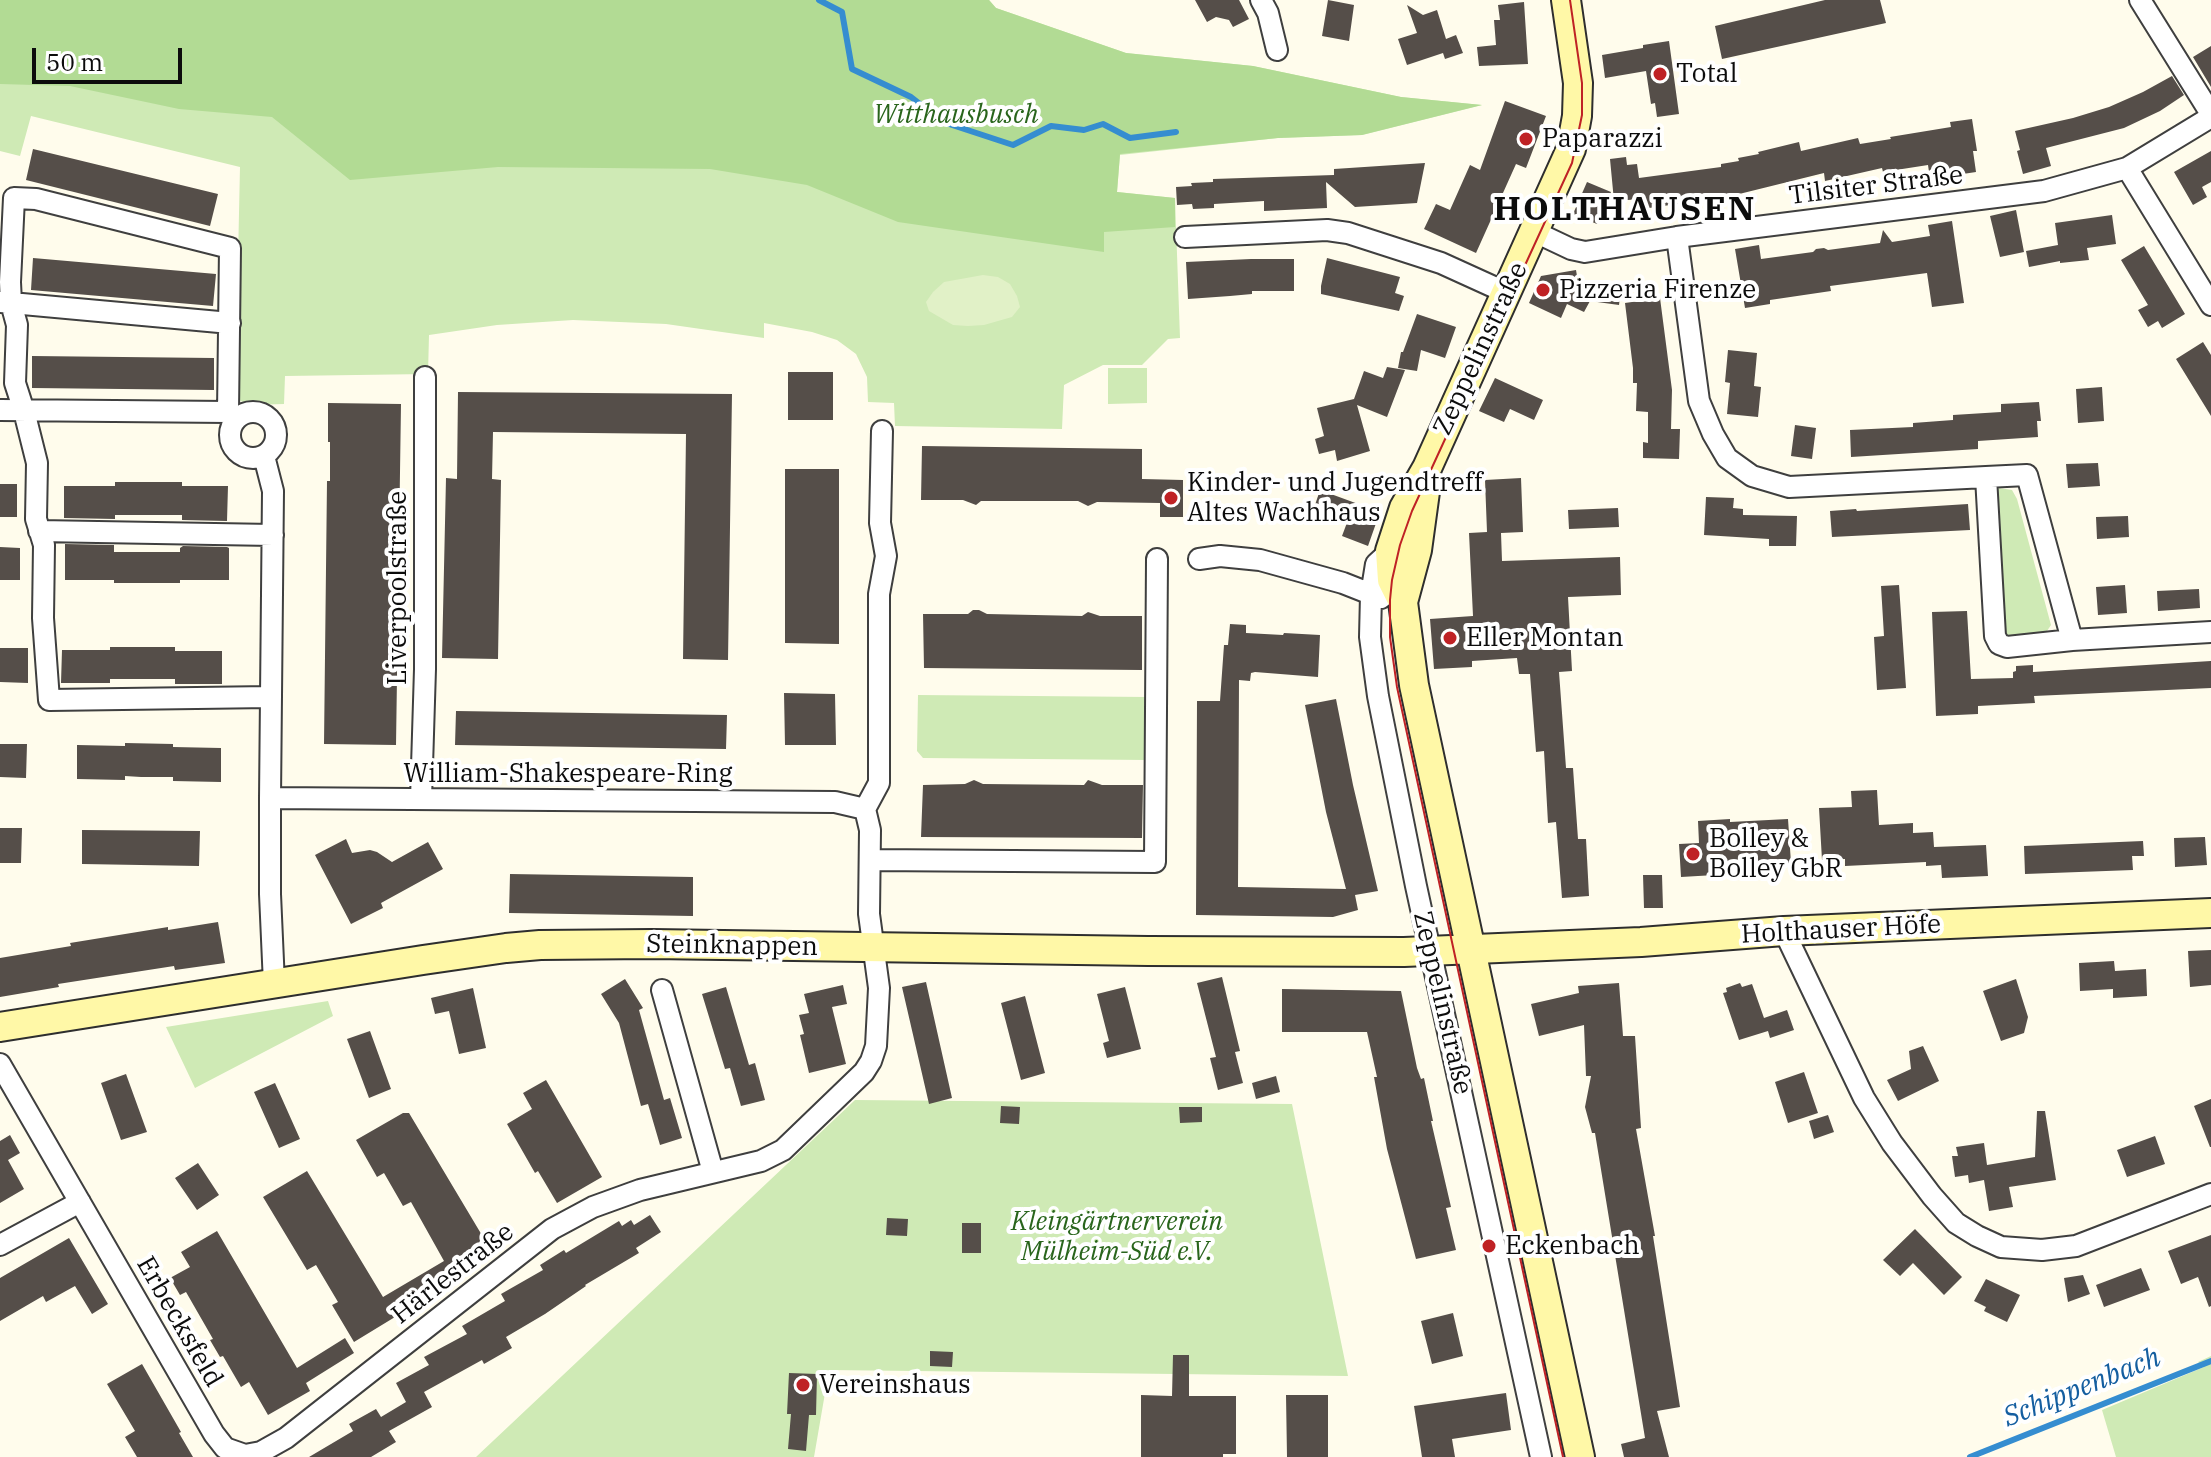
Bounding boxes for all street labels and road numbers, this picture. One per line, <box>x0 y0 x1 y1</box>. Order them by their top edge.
street label: Tilsiter Straße <box>1787 160 1965 212</box>
street label: Zeppelinstraße <box>1427 258 1535 440</box>
street label: Liverpoolstraße <box>382 491 414 685</box>
street label: William-Shakespeare-Ring <box>403 758 733 790</box>
street label: Zeppelinstraße <box>1406 908 1478 1098</box>
street label: Holthauser Höfe <box>1740 909 1942 951</box>
street label: Steinknappen <box>646 929 818 963</box>
street label: Härlestraße <box>386 1217 520 1331</box>
street label: Erbecksfeld <box>129 1251 229 1393</box>

